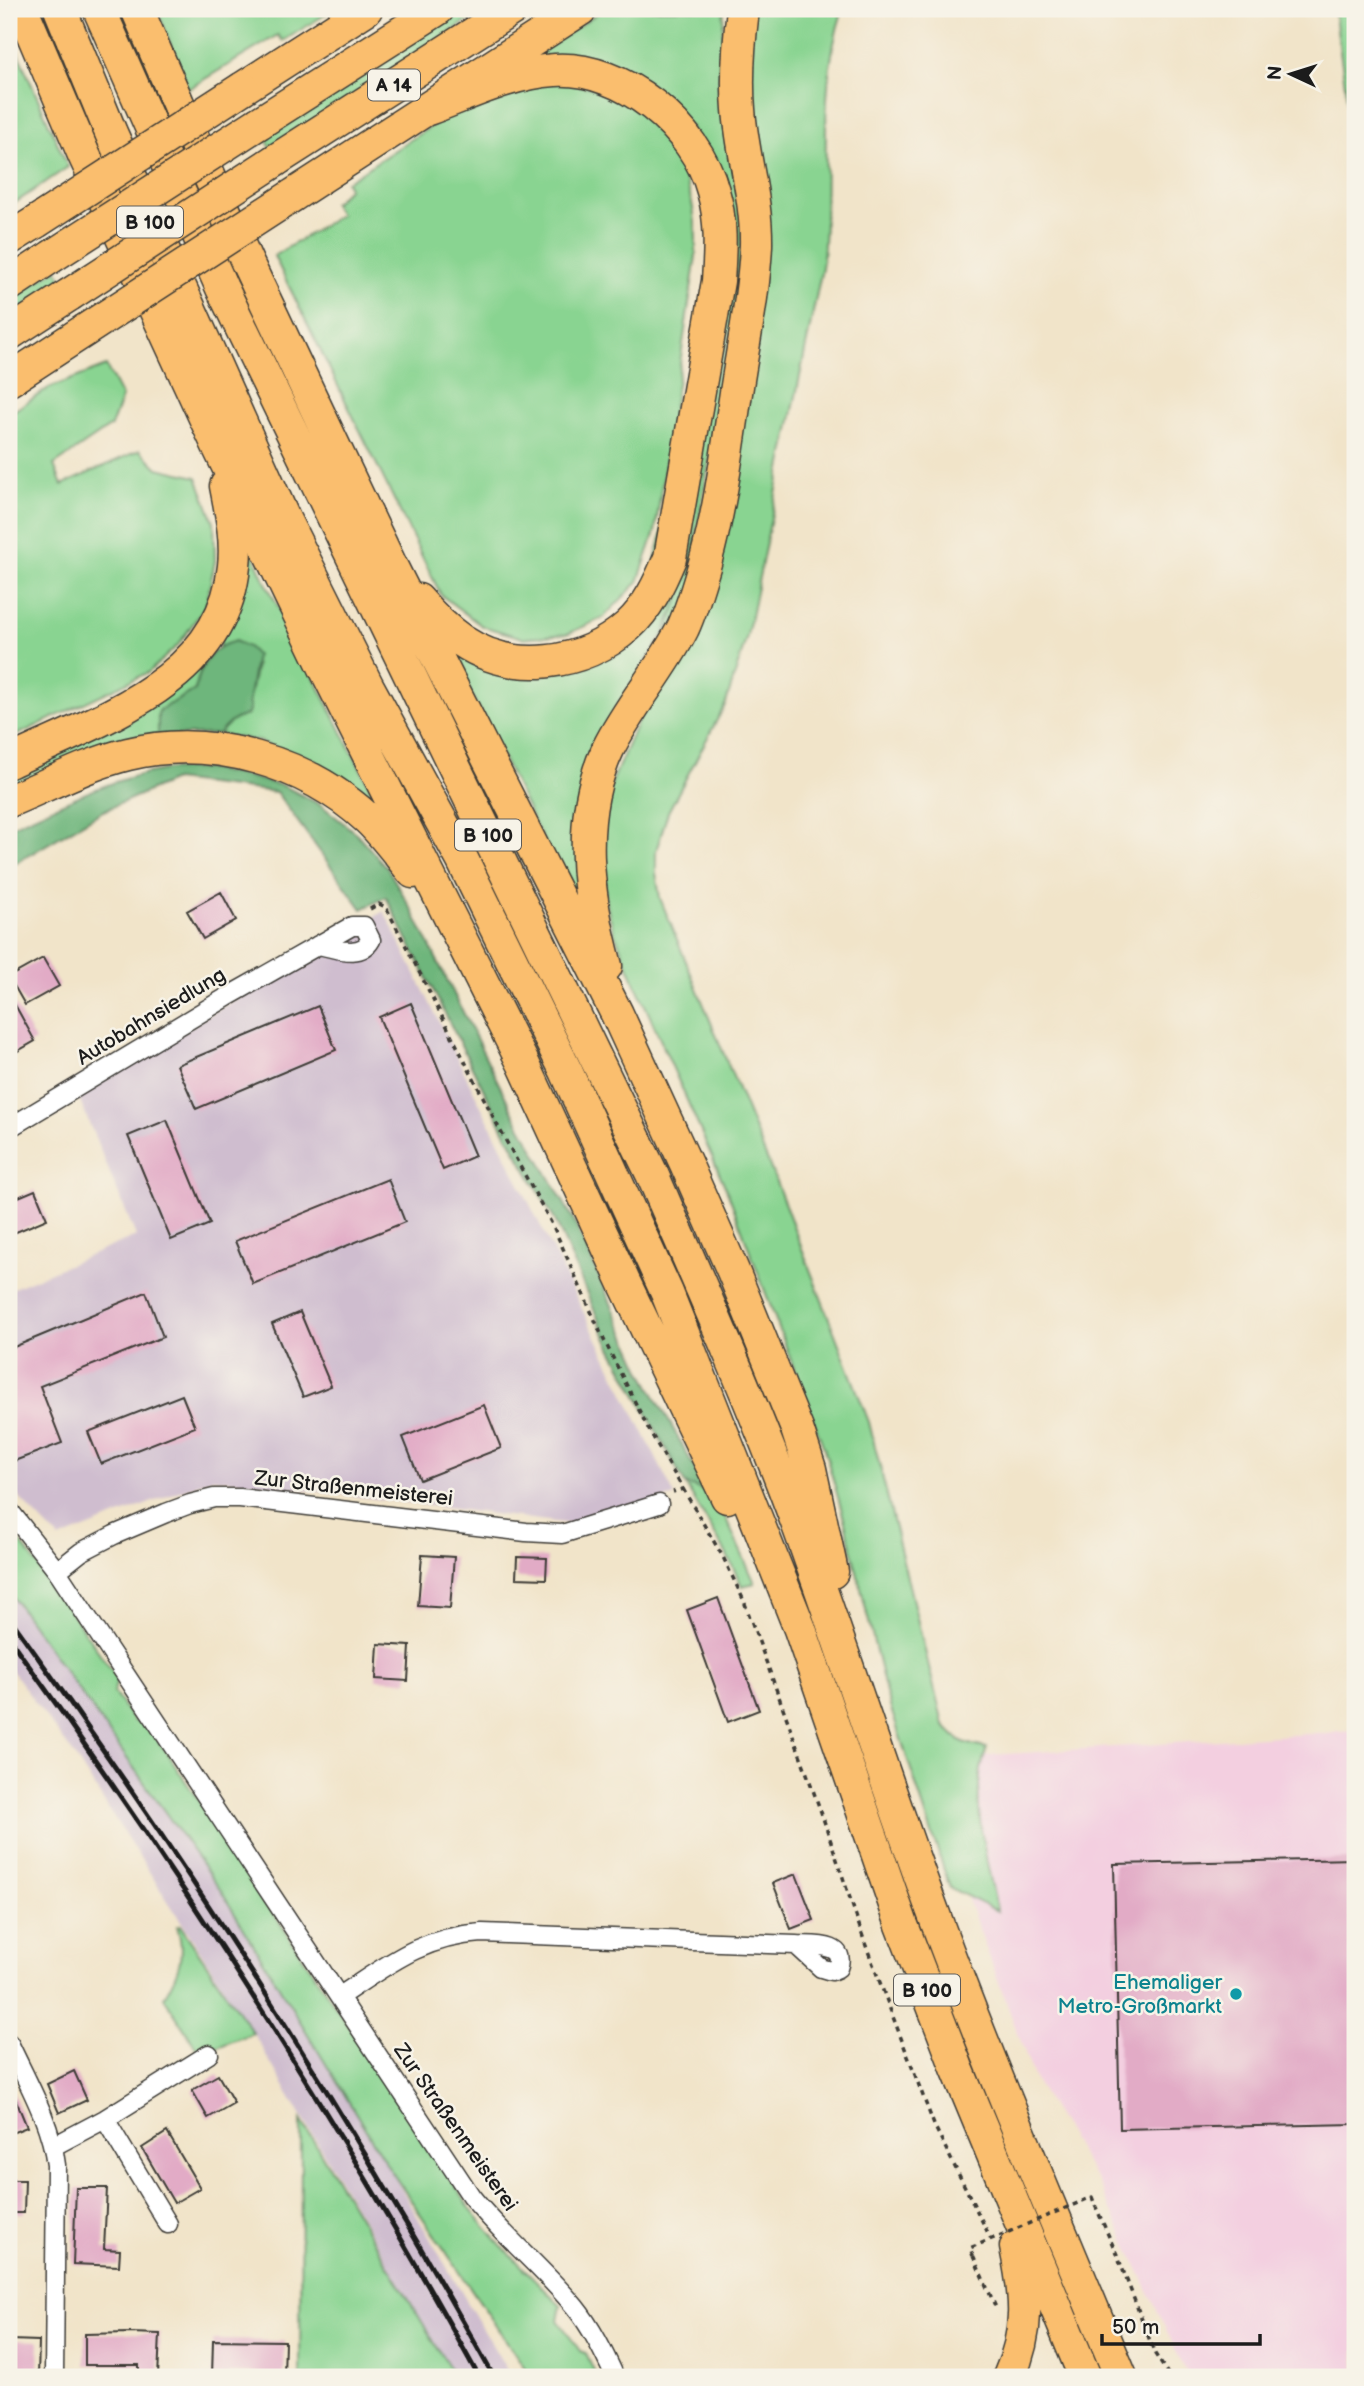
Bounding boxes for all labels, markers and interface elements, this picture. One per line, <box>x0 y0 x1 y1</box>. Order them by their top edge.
north arrow <box>1256 38 1326 108</box>
text: N <box>1264 65 1288 81</box>
road number: A 14 <box>368 69 420 100</box>
road number: B 100 <box>117 206 183 238</box>
road number: B 100 <box>455 820 521 850</box>
street label: Autobahnsiedlung <box>72 962 230 1071</box>
street label: Zur Straßenmeisterei <box>253 1466 454 1511</box>
place label: Ehemaliger Metro-Großmarkt <box>1057 1970 1223 2019</box>
road number: B 100 <box>894 1974 960 2006</box>
marker: Ehemaliger Metro-Großmarkt <box>1228 1986 1244 2002</box>
street label: Zur Straßenmeisterei <box>388 2038 523 2216</box>
scale bar <box>1102 2302 1259 2346</box>
text: 50 m <box>1112 2315 1159 2340</box>

